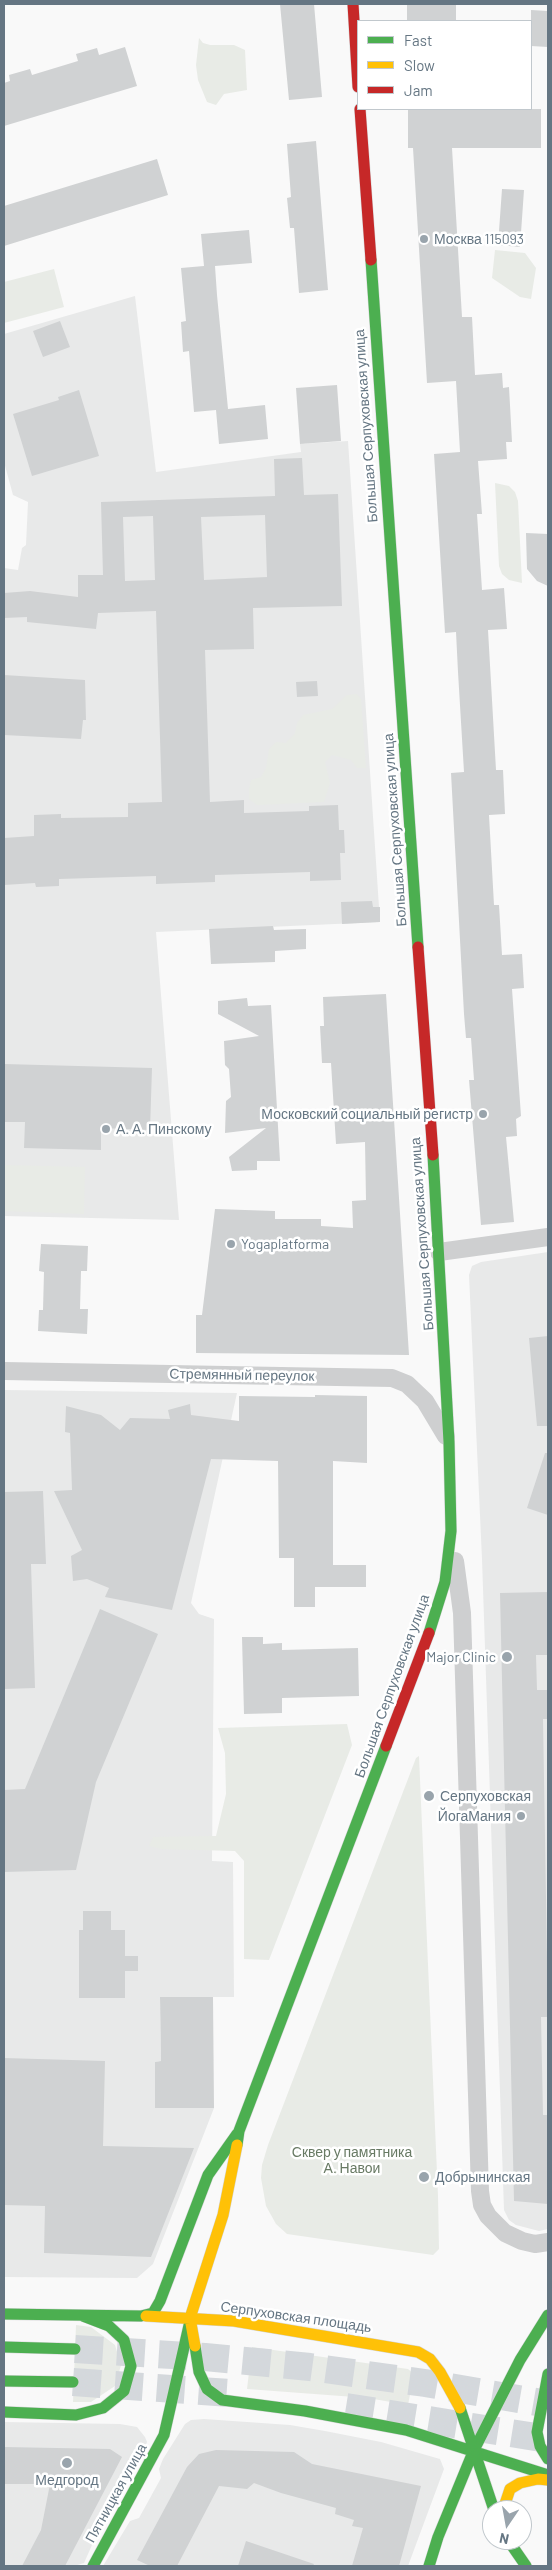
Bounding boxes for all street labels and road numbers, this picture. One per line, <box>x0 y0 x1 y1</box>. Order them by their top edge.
street label: Большая Серпуховская улица <box>351 329 381 523</box>
street label: Большая Серпуховская улица <box>380 733 410 927</box>
street label: Большая Серпуховская улица <box>407 1137 437 1331</box>
street label: Стремянный переулок <box>169 1365 315 1385</box>
street label: Большая Серпуховская улица <box>351 1592 433 1780</box>
street label: Серпуховская площадь <box>219 2298 373 2336</box>
street label: Пятницкая улица <box>82 2441 150 2545</box>

